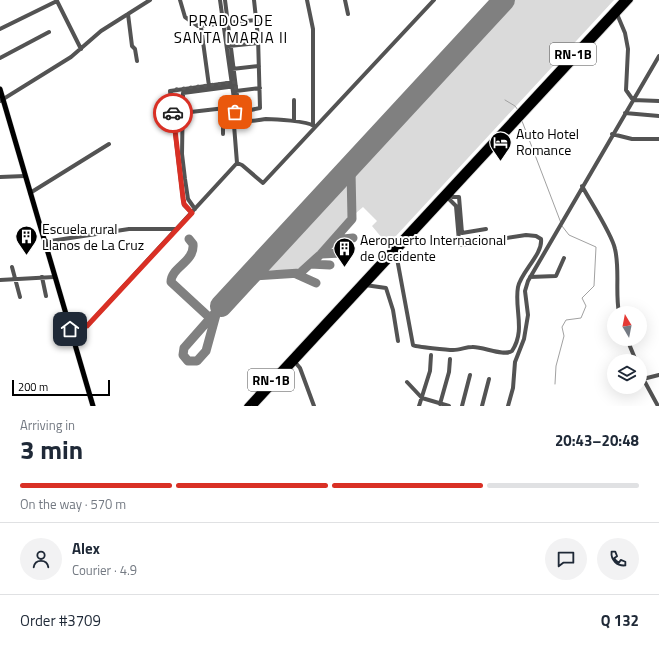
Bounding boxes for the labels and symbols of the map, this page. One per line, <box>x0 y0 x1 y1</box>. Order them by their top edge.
district label: PRADOS DE SANTA MARIA II <box>174 9 288 49</box>
road number: RN-1B <box>550 43 596 65</box>
courier <box>153 93 193 133</box>
pin <box>218 95 252 129</box>
place label: Auto Hotel Romance <box>516 123 579 160</box>
hotel icon: Auto Hotel Romance <box>488 129 514 162</box>
place label: Escuela rural Llanos de La Cruz <box>42 218 144 255</box>
building icon: Escuela rural Llanos de La Cruz <box>14 224 40 257</box>
place label: Aeropuerto Internacional de Occidente <box>360 229 506 266</box>
building icon: Aeropuerto Internacional de Occidente <box>332 235 358 268</box>
north arrow <box>607 306 647 346</box>
pin <box>53 312 87 346</box>
road number: RN-1B <box>248 369 294 391</box>
scale bar <box>12 378 110 397</box>

